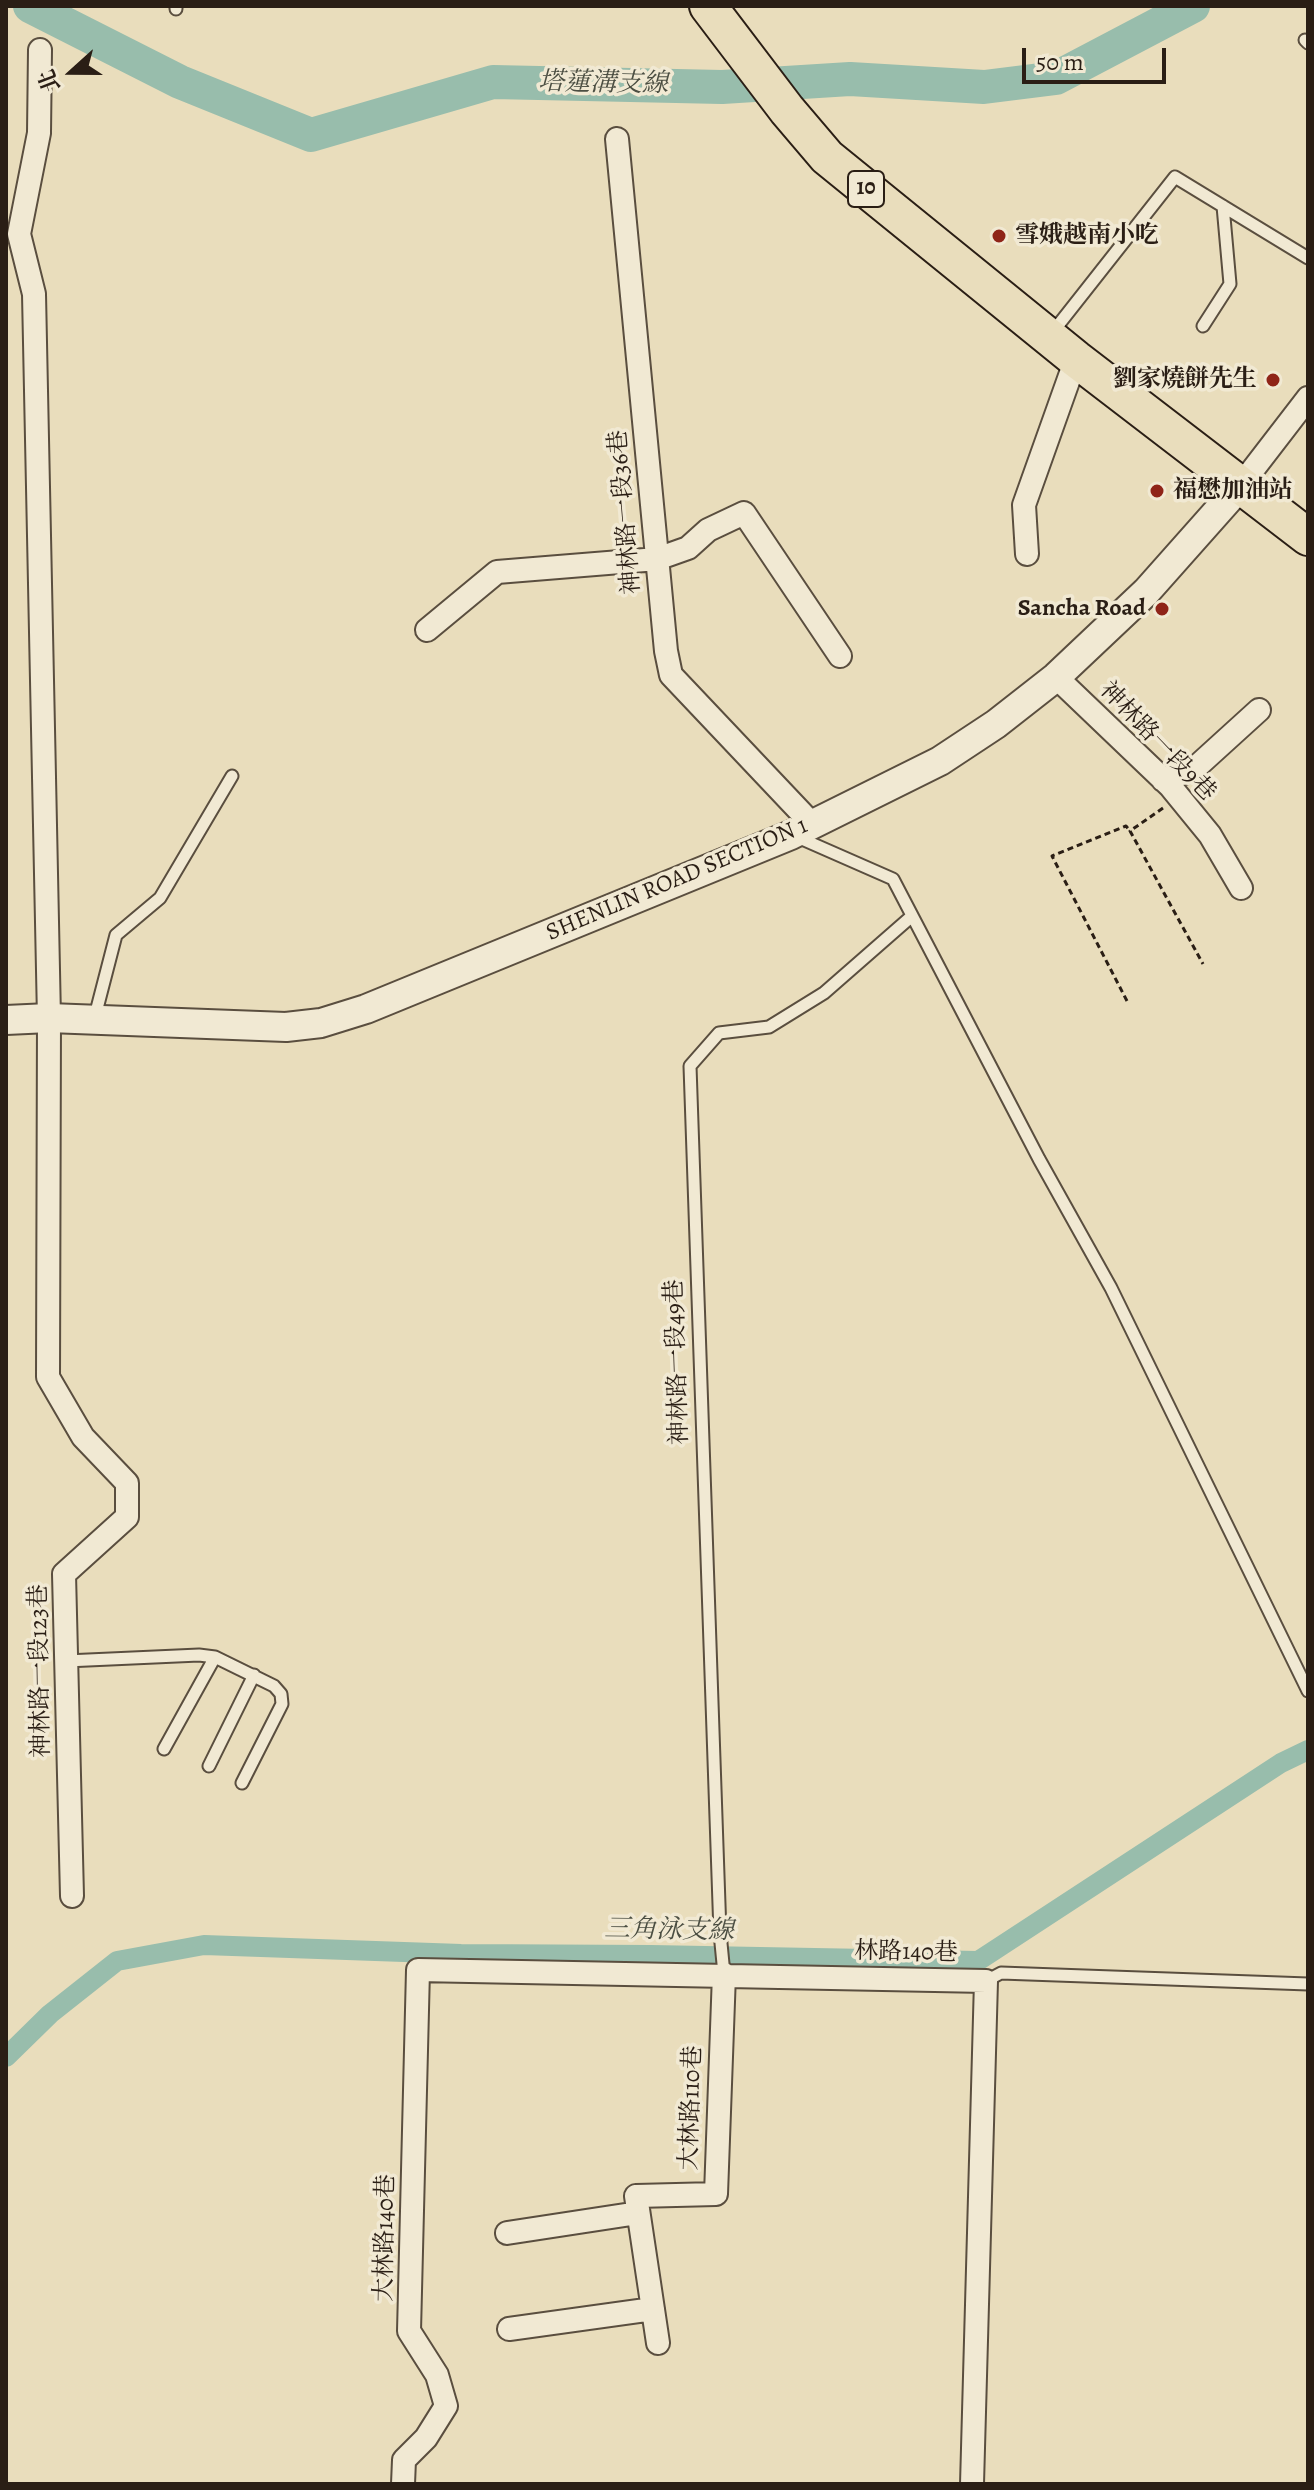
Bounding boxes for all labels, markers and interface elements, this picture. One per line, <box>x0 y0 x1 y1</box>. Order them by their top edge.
north arrow <box>32 32 112 112</box>
scale bar <box>1026 32 1170 82</box>
text: 50 m <box>1036 46 1084 78</box>
text: 北 <box>32 65 68 96</box>
water label: 塔蓮溝支線 <box>538 67 668 101</box>
road number: 10 <box>848 171 884 207</box>
place label: 雪娥越南小吃 <box>1015 222 1159 250</box>
marker: 雪娥越南小吃 <box>990 227 1008 245</box>
place label: 劉家燒餅先生 <box>1113 366 1257 394</box>
marker: 劉家燒餅先生 <box>1264 371 1282 389</box>
street label: 神林路一段36巷 <box>604 429 648 595</box>
place label: 福懋加油站 <box>1173 477 1293 505</box>
marker: 福懋加油站 <box>1148 482 1166 500</box>
place label: Sancha Road <box>1018 595 1146 623</box>
marker: Sancha Road <box>1153 600 1171 618</box>
street label: 神林路一段9巷 <box>1093 676 1221 808</box>
street label: SHENLIN ROAD SECTION 1 <box>542 812 812 948</box>
street label: 神林路一段49巷 <box>661 1279 695 1445</box>
street label: 神林路一段123巷 <box>25 1584 57 1758</box>
water label: 三角泳支線 <box>604 1914 734 1948</box>
street label: 林路140巷 <box>854 1938 958 1968</box>
street label: 大林路110巷 <box>675 2045 709 2171</box>
street label: 大林路140巷 <box>370 2174 402 2302</box>

